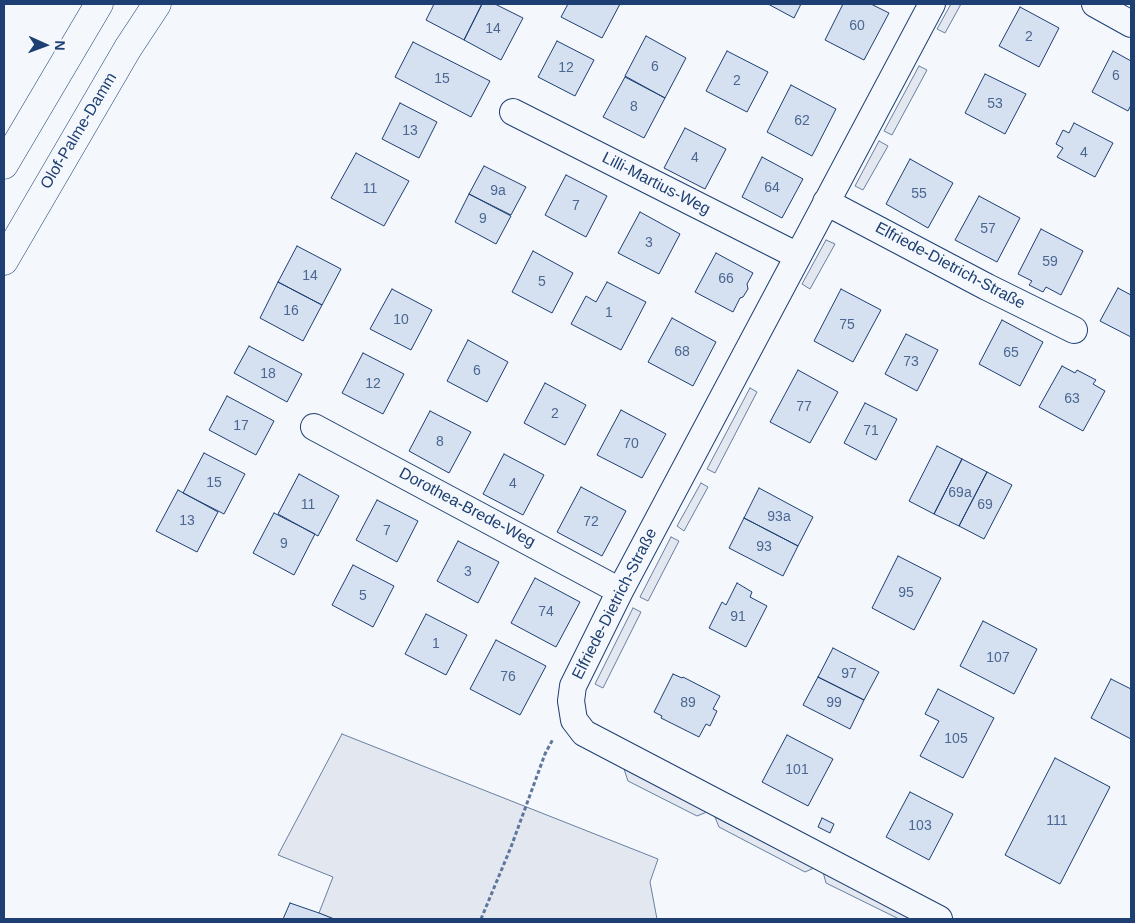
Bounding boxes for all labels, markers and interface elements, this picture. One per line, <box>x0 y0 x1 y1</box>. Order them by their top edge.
house number: 60 <box>849 18 865 34</box>
north arrow <box>20 20 70 70</box>
house number: 14 <box>485 21 501 37</box>
house number: 2 <box>1025 29 1033 45</box>
text: N <box>52 40 68 51</box>
house number: 6 <box>651 59 659 75</box>
house number: 12 <box>558 60 574 76</box>
house number: 6 <box>1112 68 1120 84</box>
street label: Olof-Palme-Damm <box>37 69 121 193</box>
house number: 15 <box>434 71 450 87</box>
house number: 2 <box>733 73 741 89</box>
house number: 53 <box>987 96 1003 112</box>
house number: 8 <box>630 99 638 115</box>
house number: 62 <box>794 113 810 129</box>
house number: 13 <box>402 123 418 139</box>
house number: 4 <box>1080 145 1088 161</box>
street label: Lilli-Martius-Weg <box>599 148 713 220</box>
house number: 4 <box>691 150 699 166</box>
house number: 64 <box>764 180 780 196</box>
house number: 11 <box>363 181 377 197</box>
house number: 9a <box>490 183 506 199</box>
house number: 55 <box>911 186 927 202</box>
house number: 7 <box>572 198 580 214</box>
house number: 9 <box>479 211 487 227</box>
street label: Elfriede-Dietrich-Straße <box>872 218 1028 314</box>
house number: 57 <box>980 221 996 237</box>
house number: 3 <box>645 235 653 251</box>
house number: 59 <box>1042 254 1058 270</box>
house number: 14 <box>302 268 318 284</box>
house number: 66 <box>718 271 734 287</box>
house number: 5 <box>538 274 546 290</box>
house number: 16 <box>283 303 299 319</box>
house number: 1 <box>605 305 613 321</box>
house number: 10 <box>393 312 409 328</box>
house number: 75 <box>839 317 855 333</box>
house number: 68 <box>674 344 690 360</box>
house number: 65 <box>1003 345 1019 361</box>
house number: 73 <box>903 354 919 370</box>
house number: 6 <box>473 363 481 379</box>
house number: 18 <box>260 366 276 382</box>
house number: 12 <box>365 376 381 392</box>
house number: 63 <box>1064 391 1080 407</box>
house number: 77 <box>796 399 812 415</box>
house number: 2 <box>551 406 559 422</box>
house number: 17 <box>233 418 249 434</box>
house number: 71 <box>863 423 879 439</box>
house number: 8 <box>436 434 444 450</box>
house number: 70 <box>623 436 639 452</box>
street label: Dorothea-Brede-Weg <box>395 464 539 552</box>
house number: 15 <box>206 475 222 491</box>
house number: 4 <box>509 476 517 492</box>
house number: 69a <box>948 485 972 501</box>
house number: 11 <box>301 497 315 513</box>
house number: 69 <box>977 497 993 513</box>
house number: 93a <box>767 509 791 525</box>
house number: 13 <box>179 513 195 529</box>
house number: 72 <box>583 514 599 530</box>
house number: 7 <box>383 523 391 539</box>
street label: Elfriede-Dietrich-Straße <box>569 525 661 683</box>
house number: 9 <box>280 536 288 552</box>
house number: 93 <box>756 539 772 555</box>
house number: 3 <box>464 564 472 580</box>
house number: 95 <box>898 585 914 601</box>
house number: 5 <box>359 588 367 604</box>
house number: 74 <box>538 604 554 620</box>
house number: 91 <box>730 609 746 625</box>
house number: 1 <box>432 636 440 652</box>
house number: 107 <box>986 650 1010 666</box>
house number: 97 <box>841 666 857 682</box>
house number: 76 <box>500 669 516 685</box>
house number: 89 <box>680 695 696 711</box>
house number: 99 <box>826 695 842 711</box>
house number: 105 <box>944 731 968 747</box>
house number: 101 <box>785 762 809 778</box>
house number: 111 <box>1046 813 1068 829</box>
house number: 103 <box>908 818 932 834</box>

